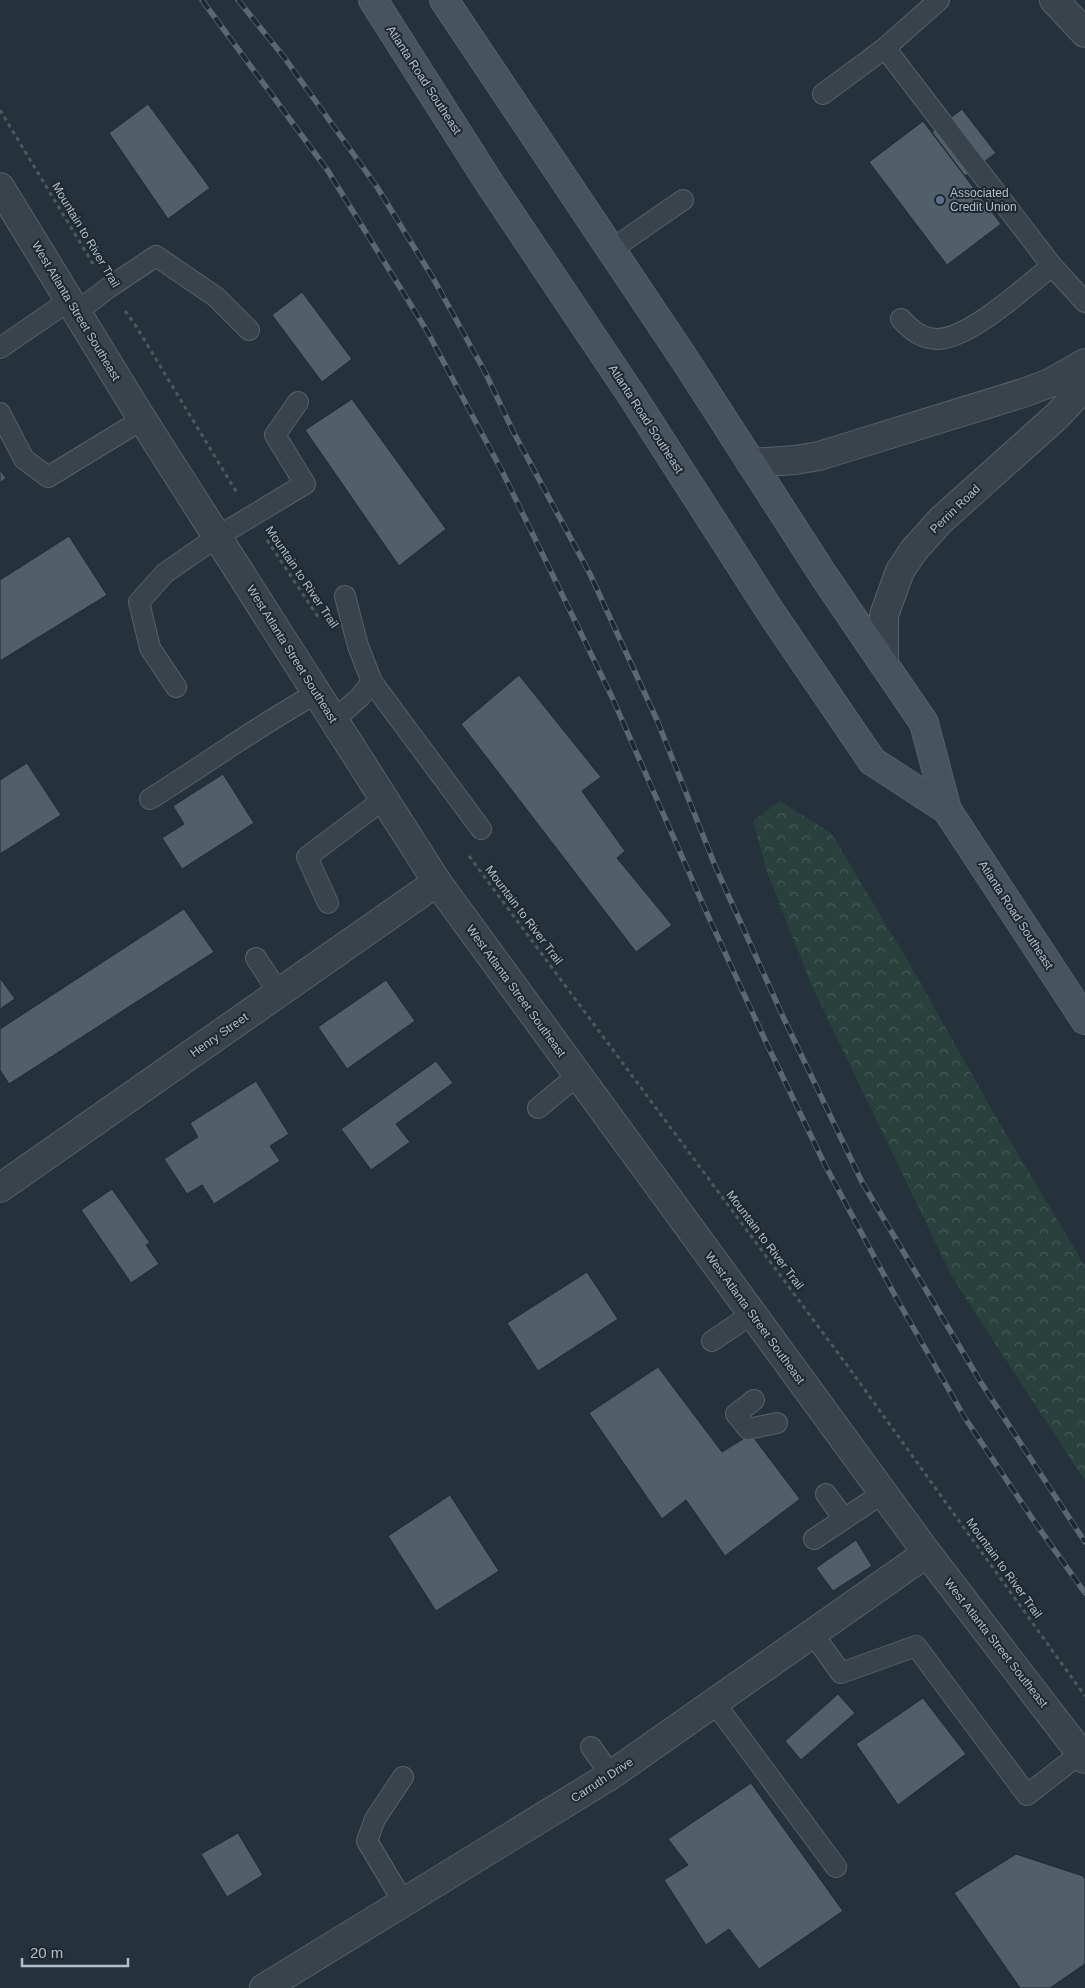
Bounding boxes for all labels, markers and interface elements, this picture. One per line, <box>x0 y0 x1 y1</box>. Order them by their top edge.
street label: Atlanta Road Southeast <box>384 23 465 138</box>
street label: Mountain to River Trail <box>49 180 123 290</box>
place label: Associated Credit Union <box>950 186 1017 214</box>
marker: Associated Credit Union <box>934 194 946 206</box>
street label: West Atlanta Street Southeast <box>29 239 124 384</box>
street label: Atlanta Road Southeast <box>606 362 687 477</box>
street label: Perrin Road <box>927 482 983 536</box>
street label: Mountain to River Trail <box>263 523 341 631</box>
street label: West Atlanta Street Southeast <box>244 582 341 726</box>
street label: Atlanta Road Southeast <box>976 858 1057 973</box>
street label: Mountain to River Trail <box>482 863 566 967</box>
street label: West Atlanta Street Southeast <box>463 922 569 1060</box>
street label: Henry Street <box>187 1010 251 1060</box>
street label: Mountain to River Trail <box>723 1188 807 1292</box>
street label: West Atlanta Street Southeast <box>702 1249 808 1387</box>
street label: Mountain to River Trail <box>963 1515 1045 1621</box>
street label: West Atlanta Street Southeast <box>941 1576 1051 1711</box>
street label: Carruth Drive <box>568 1755 636 1805</box>
scale bar <box>22 1936 129 1968</box>
text: 20 m <box>30 1944 63 1961</box>

